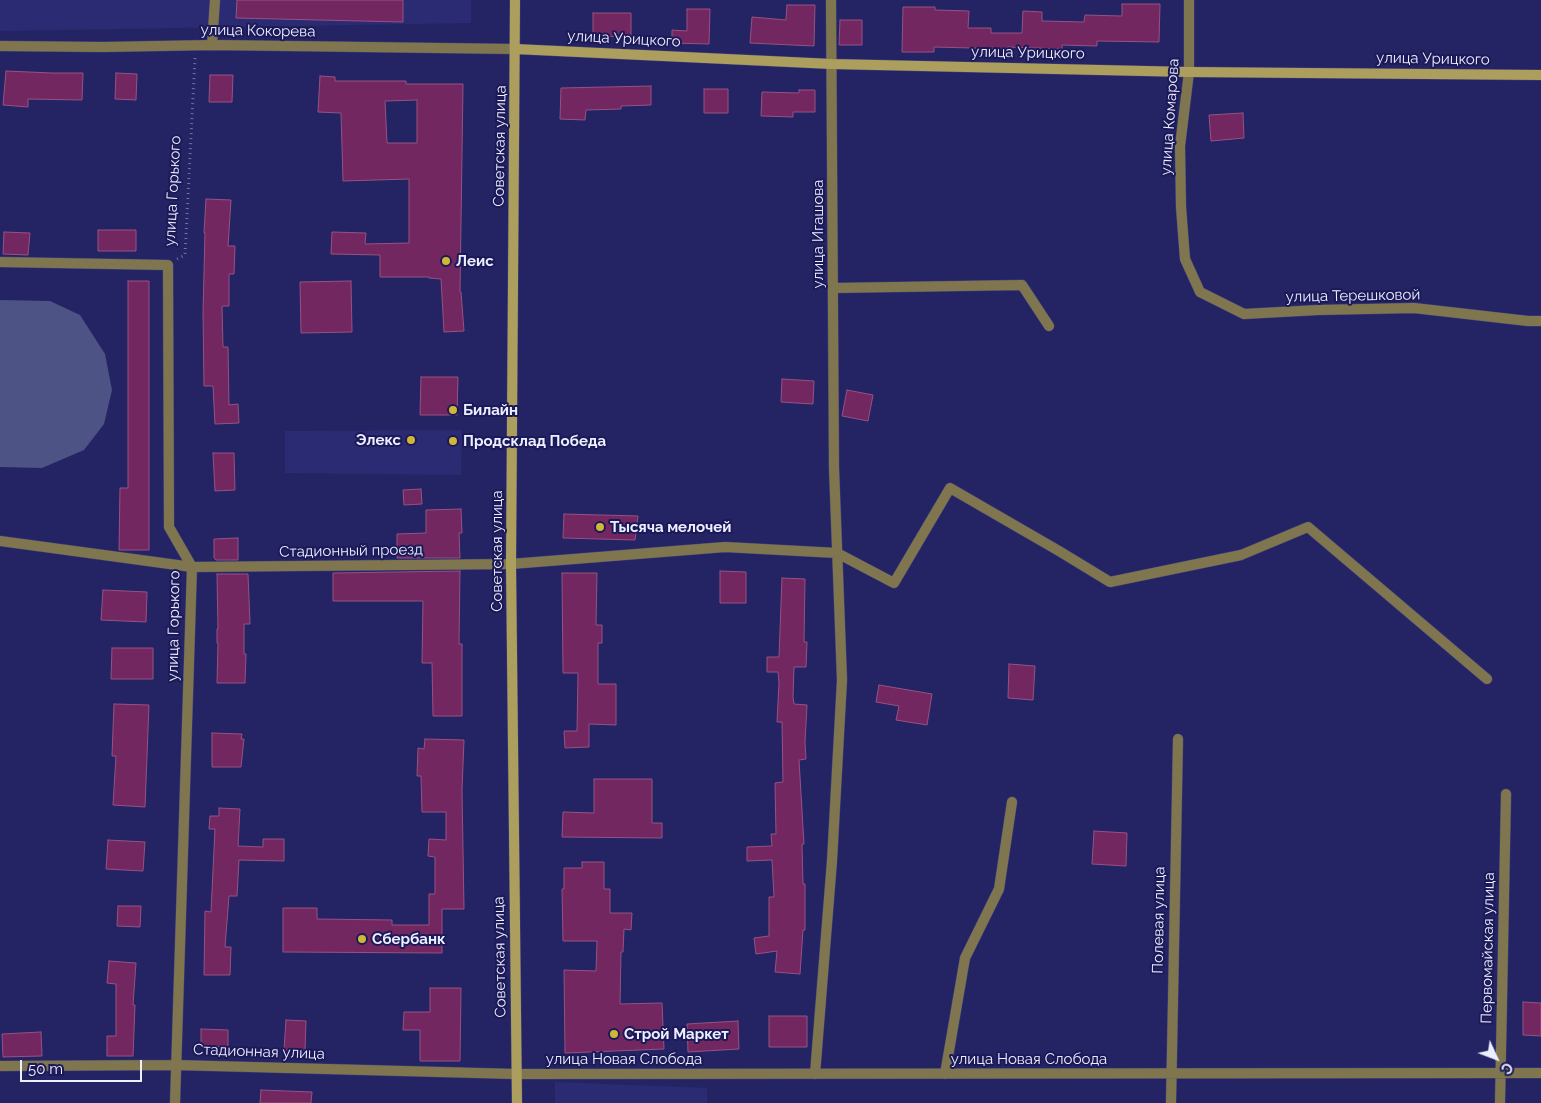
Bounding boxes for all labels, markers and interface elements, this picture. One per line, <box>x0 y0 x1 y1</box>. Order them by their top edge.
street label: улица Кокорева <box>200 21 316 41</box>
street label: улица Урицкого <box>567 27 681 51</box>
street label: улица Урицкого <box>971 43 1085 63</box>
street label: улица Урицкого <box>1376 49 1490 69</box>
street label: улица Комарова <box>1157 58 1183 176</box>
street label: Советская улица <box>490 85 510 207</box>
street label: улица Горького <box>161 135 185 247</box>
street label: улица Игашова <box>809 179 827 289</box>
place label: Леис <box>456 252 494 270</box>
marker: Леис <box>440 255 452 267</box>
street label: улица Терешковой <box>1285 286 1421 306</box>
place label: Билайн <box>463 401 518 419</box>
marker: Билайн <box>447 404 459 416</box>
place label: Элекс <box>356 431 401 449</box>
place label: Продсклад Победа <box>463 432 606 450</box>
marker: Элекс <box>405 434 417 446</box>
marker: Продсклад Победа <box>447 435 459 447</box>
street label: Советская улица <box>488 490 506 612</box>
place label: Тысяча мелочей <box>610 518 732 536</box>
marker: Тысяча мелочей <box>594 521 606 533</box>
street label: Стадионный проезд <box>279 541 423 561</box>
street label: улица Горького <box>164 570 184 682</box>
street label: Полевая улица <box>1149 866 1169 974</box>
street label: Первомайская улица <box>1478 872 1498 1024</box>
street label: Советская улица <box>490 896 510 1018</box>
place label: Сбербанк <box>372 930 446 948</box>
marker: Сбербанк <box>356 933 368 945</box>
place label: Строй Маркет <box>624 1025 729 1043</box>
marker: Строй Маркет <box>608 1028 620 1040</box>
north arrow <box>1471 1033 1521 1083</box>
street label: Стадионная улица <box>193 1041 325 1063</box>
scale bar <box>22 1050 145 1082</box>
street label: улица Новая Слобода <box>546 1050 702 1068</box>
street label: улица Новая Слобода <box>951 1050 1107 1068</box>
text: С <box>1498 1059 1516 1077</box>
text: 50 m <box>28 1060 63 1078</box>

